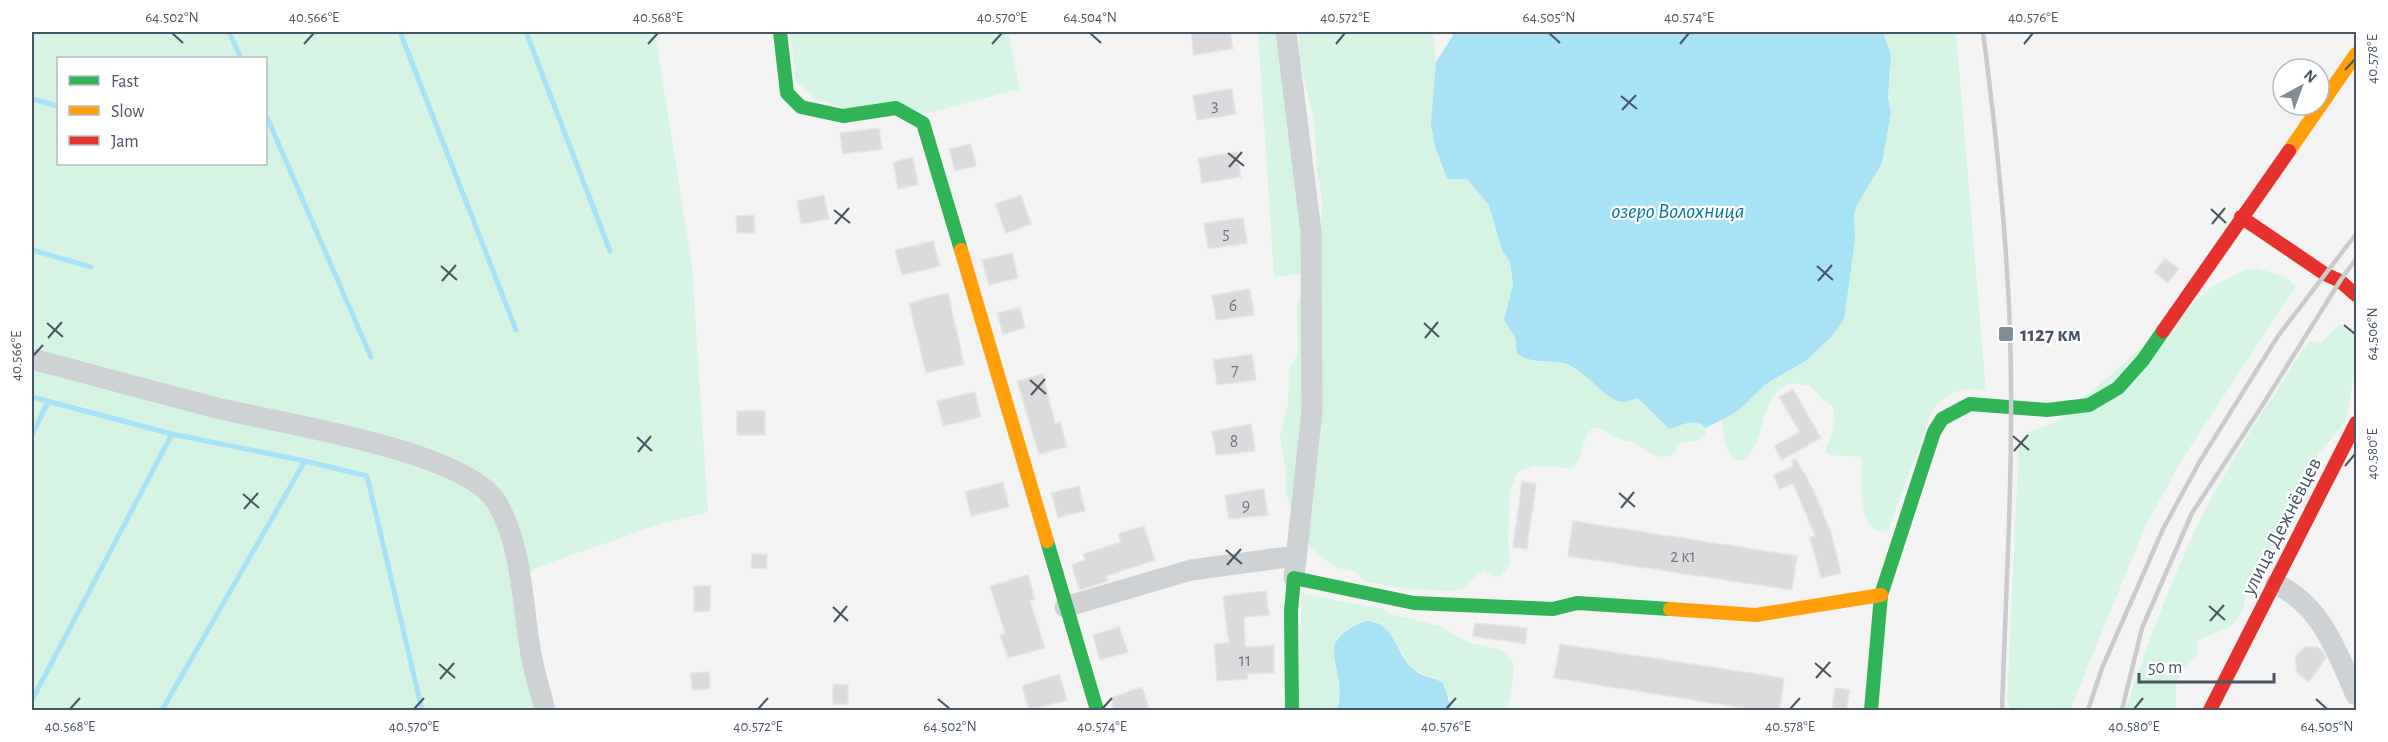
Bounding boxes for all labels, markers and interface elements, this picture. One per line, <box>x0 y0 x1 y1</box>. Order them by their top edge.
text: 64.502°N <box>145 10 199 25</box>
text: 40.566°E <box>289 10 339 25</box>
text: 40.568°E <box>633 10 683 25</box>
text: 40.570°E <box>977 10 1027 25</box>
text: 64.504°N <box>1063 10 1117 25</box>
text: 40.572°E <box>1320 10 1370 25</box>
text: 64.505°N <box>1523 10 1575 25</box>
text: 40.574°E <box>1664 10 1714 25</box>
text: 40.576°E <box>2008 10 2058 25</box>
text: 40.578°E <box>2365 34 2380 84</box>
legend <box>57 57 267 165</box>
north arrow <box>2271 57 2331 117</box>
text: N <box>2301 67 2320 86</box>
text: Fast <box>111 73 139 91</box>
house number: 3 <box>1211 97 1219 115</box>
text: Slow <box>111 103 144 121</box>
text: Jam <box>111 133 139 151</box>
water label: озеро Волохница <box>1612 200 1744 223</box>
house number: 5 <box>1222 225 1230 243</box>
house number: 6 <box>1229 297 1237 315</box>
text: 64.506°N <box>2365 307 2380 361</box>
place label: 1127 км <box>2020 324 2081 345</box>
marker: 1127 км <box>1997 325 2015 343</box>
text: 40.566°E <box>9 331 24 381</box>
house number: 7 <box>1231 362 1239 380</box>
text: 40.580°E <box>2365 428 2380 480</box>
house number: 8 <box>1230 433 1238 451</box>
street label: улица Дежнёвцев <box>2237 454 2325 599</box>
house number: 9 <box>1242 497 1250 515</box>
house number: 2 к1 <box>1670 548 1696 566</box>
scale bar <box>2139 646 2274 684</box>
house number: 11 <box>1239 652 1251 670</box>
text: 50 m <box>2148 659 2182 677</box>
text: 40.568°E <box>45 719 95 734</box>
text: 40.570°E <box>389 719 439 734</box>
text: 40.572°E <box>733 719 783 734</box>
text: 64.502°N <box>923 719 977 734</box>
text: 40.574°E <box>1077 719 1127 734</box>
text: 40.576°E <box>1421 719 1471 734</box>
text: 40.578°E <box>1765 719 1815 734</box>
text: 40.580°E <box>2108 719 2160 734</box>
text: 64.505°N <box>2301 719 2353 734</box>

